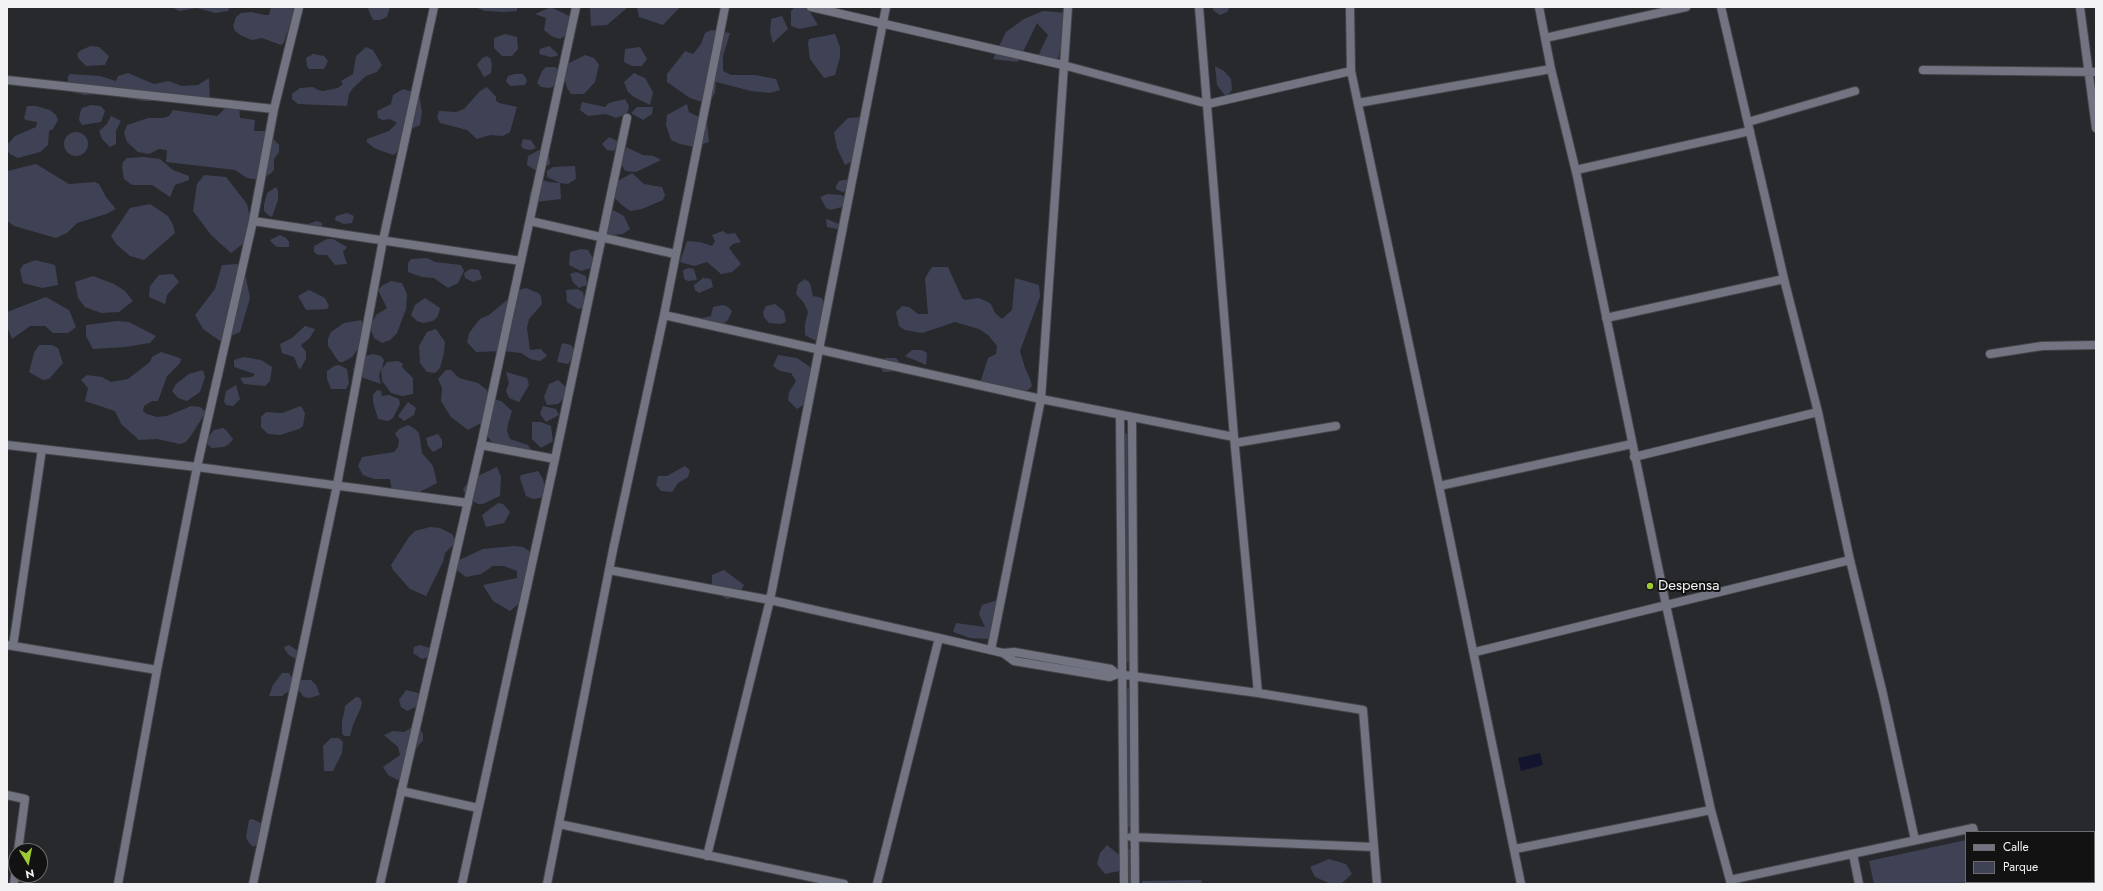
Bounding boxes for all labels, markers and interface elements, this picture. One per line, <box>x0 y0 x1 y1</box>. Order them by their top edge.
place label: Despensa <box>1658 577 1719 595</box>
marker: Despensa <box>1645 581 1655 591</box>
legend <box>1965 831 2095 883</box>
text: Calle <box>2003 838 2029 856</box>
north arrow <box>8 843 48 883</box>
text: Parque <box>2003 858 2038 876</box>
text: N <box>24 865 36 882</box>

